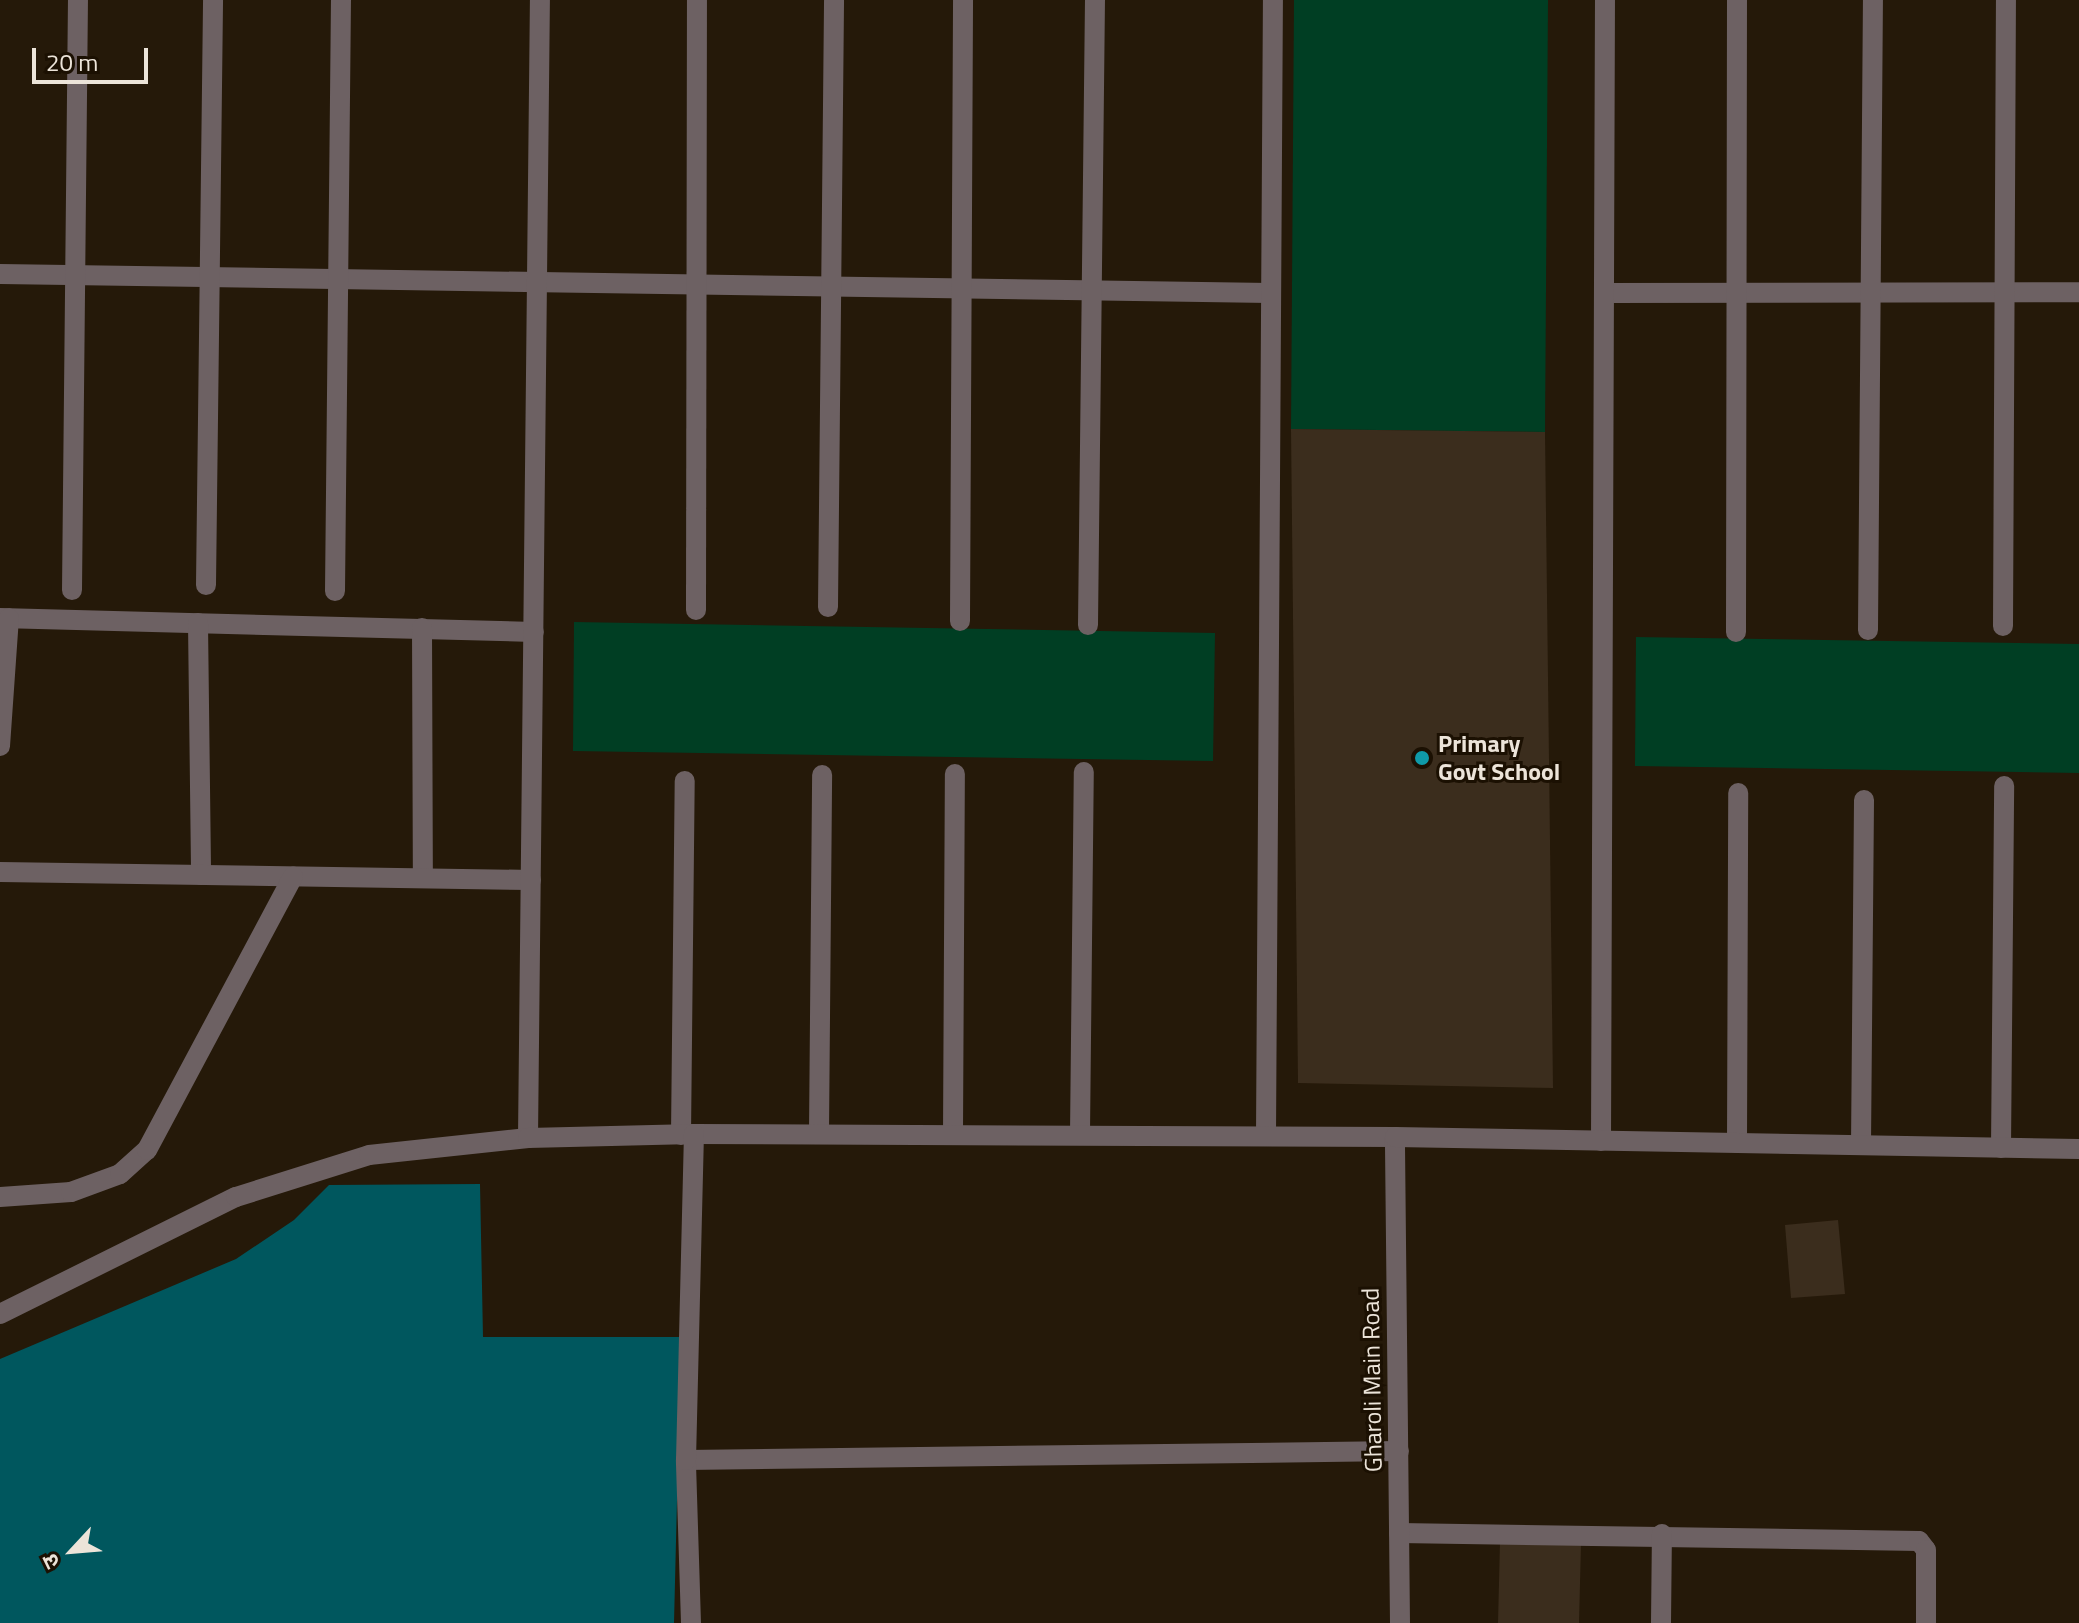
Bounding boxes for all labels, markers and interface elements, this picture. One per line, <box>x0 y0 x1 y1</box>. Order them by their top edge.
scale bar <box>36 32 152 82</box>
text: 20 m <box>46 44 98 80</box>
place label: Primary Govt School <box>1438 730 1560 786</box>
marker: Primary Govt School <box>1413 749 1431 767</box>
street label: Gharoli Main Road <box>1356 1288 1388 1472</box>
north arrow <box>32 1511 112 1591</box>
text: उ <box>32 1548 69 1575</box>

